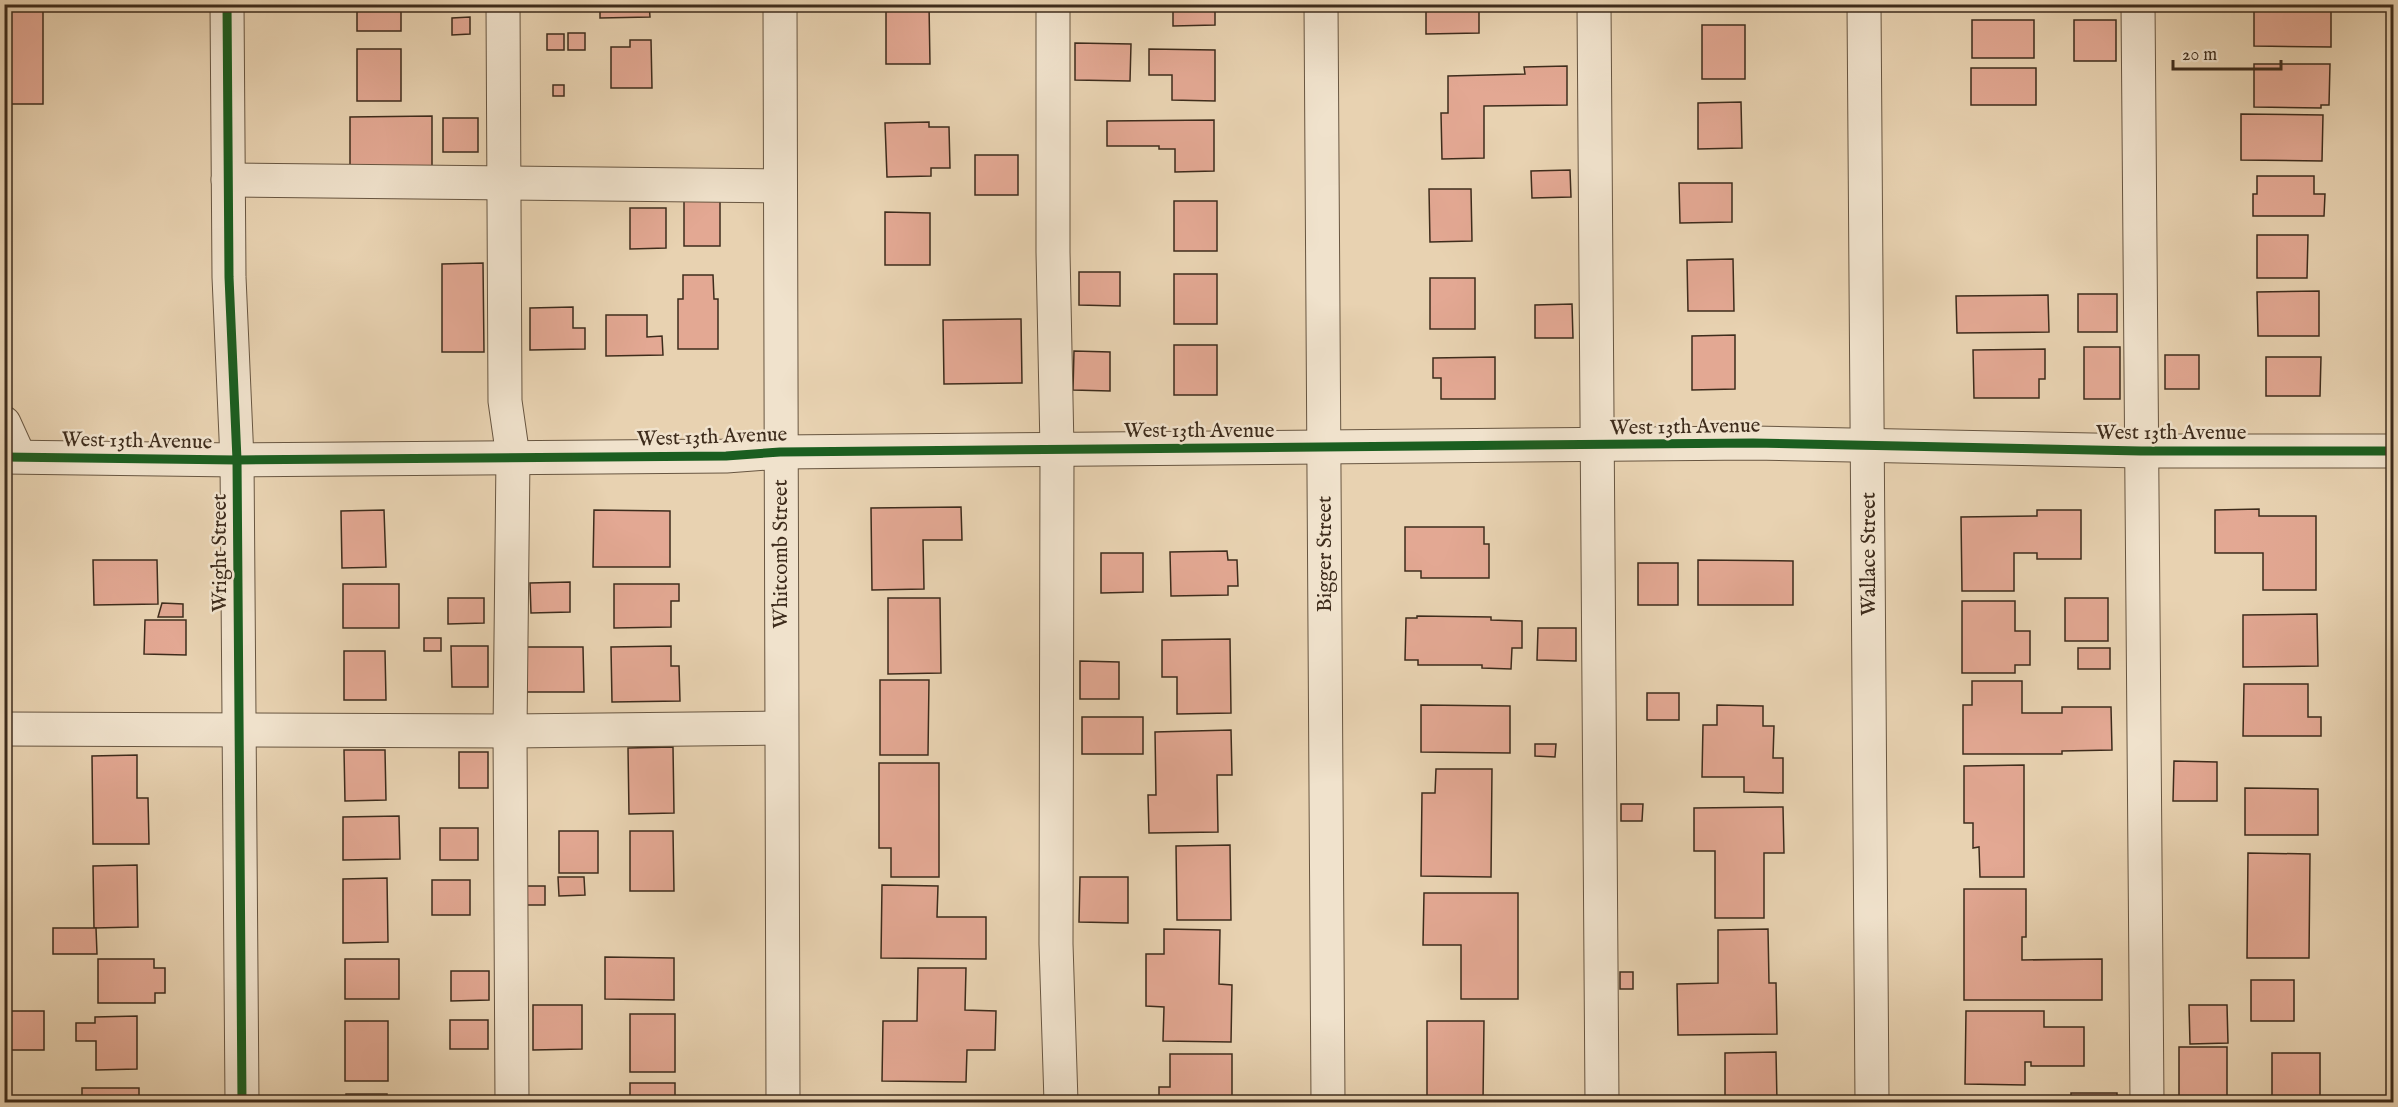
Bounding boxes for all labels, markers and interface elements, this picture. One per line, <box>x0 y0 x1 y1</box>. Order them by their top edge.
scale bar <box>2173 33 2281 71</box>
text: 20 m <box>2182 44 2217 67</box>
street label: West 13th Avenue <box>1610 413 1761 442</box>
street label: West 13th Avenue <box>1124 418 1275 445</box>
street label: West 13th Avenue <box>2096 420 2247 447</box>
street label: West 13th Avenue <box>636 421 788 454</box>
street label: West 13th Avenue <box>61 427 213 456</box>
street label: Whitcomb Street <box>768 479 795 629</box>
street label: Wallace Street <box>1856 492 1883 616</box>
street label: Wright Street <box>207 494 234 612</box>
street label: Bigger Street <box>1312 496 1339 612</box>

